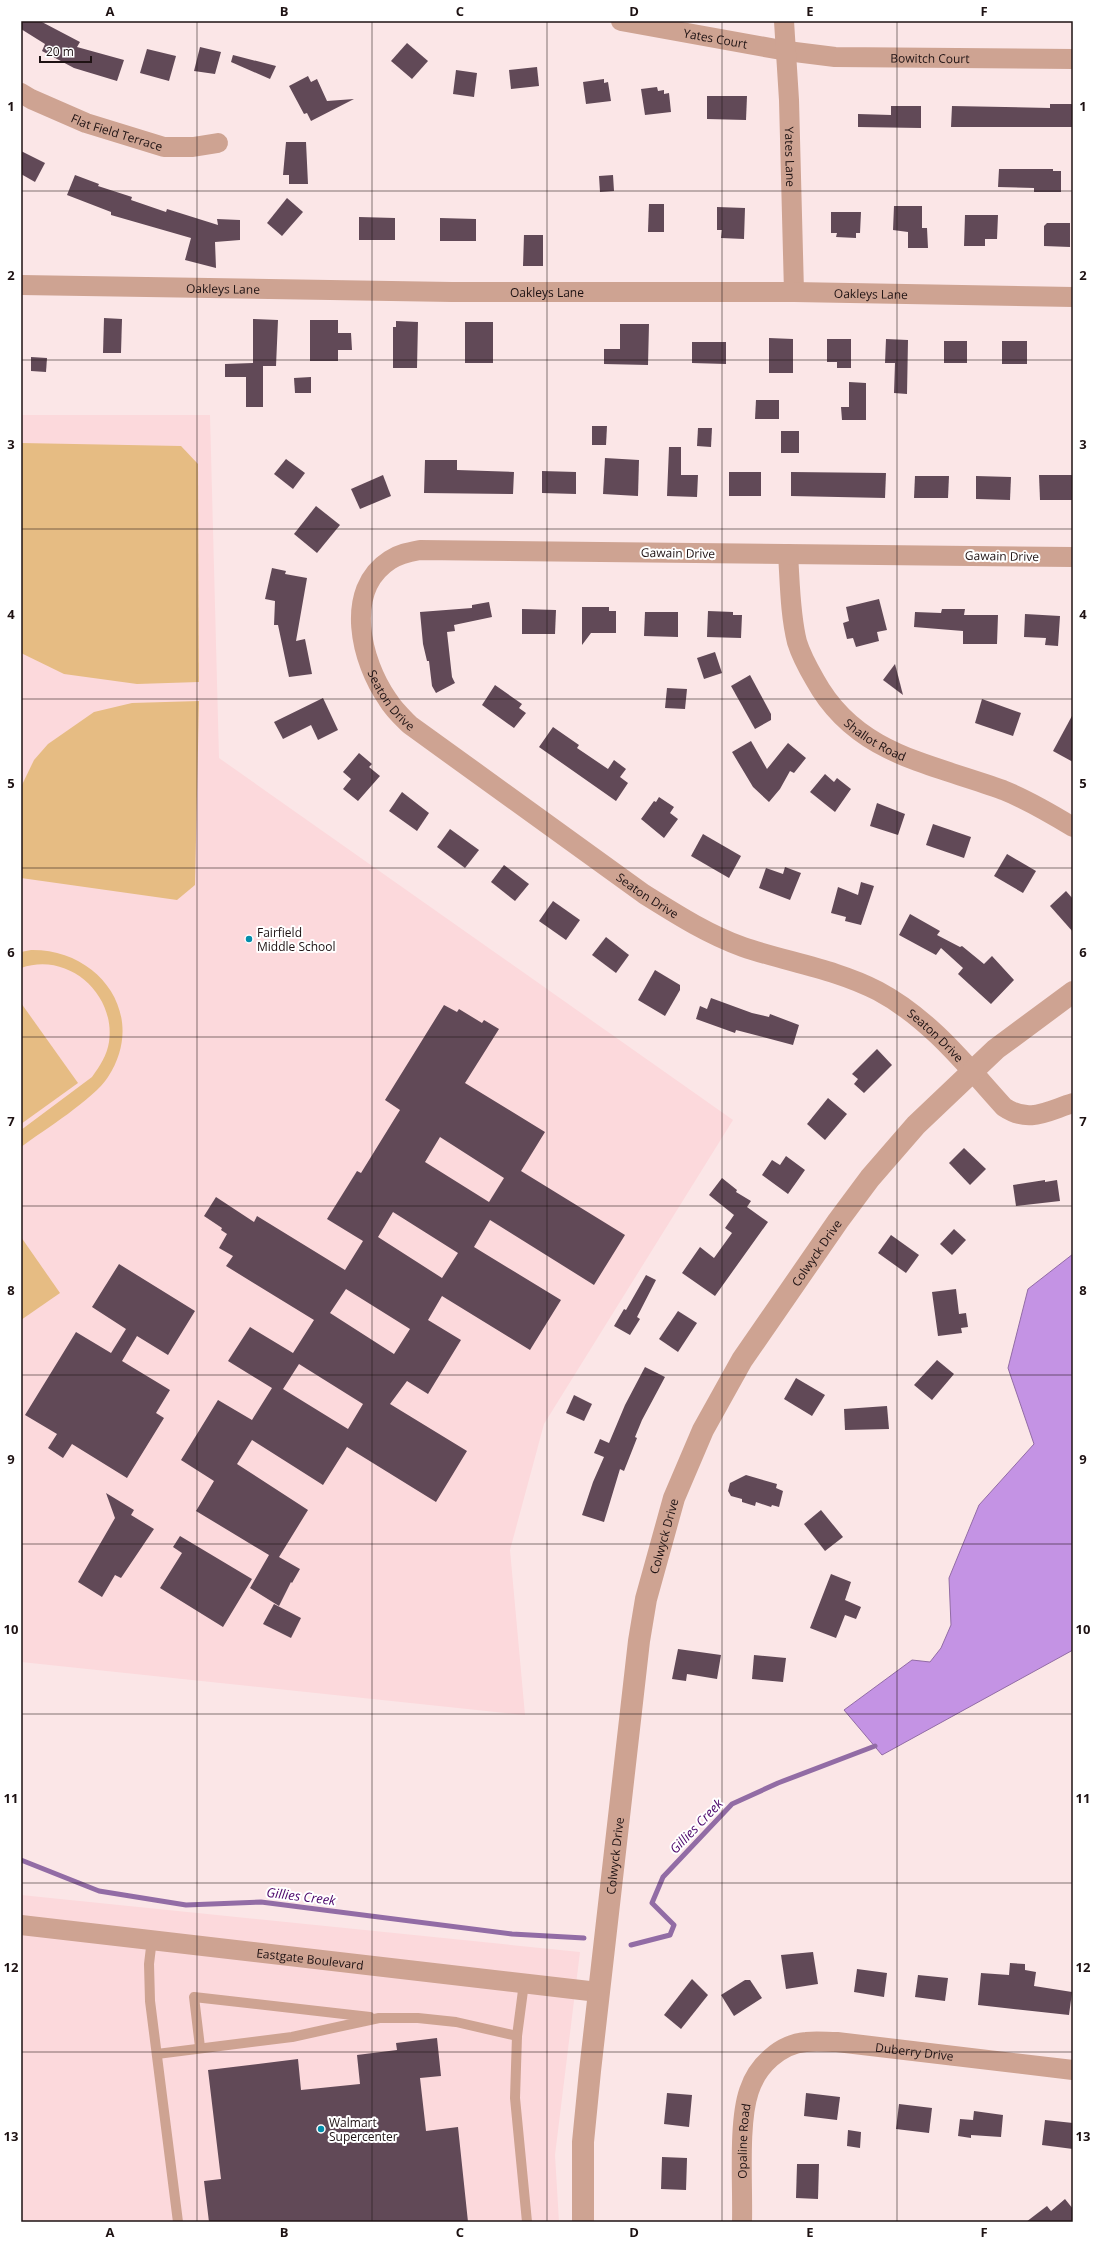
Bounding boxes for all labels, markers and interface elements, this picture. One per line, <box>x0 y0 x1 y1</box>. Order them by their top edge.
text: A <box>106 2 115 20</box>
text: B <box>280 2 289 20</box>
text: C <box>456 2 464 20</box>
text: D <box>629 2 639 20</box>
text: E <box>806 2 814 20</box>
text: F <box>980 2 988 20</box>
street label: Yates Court <box>682 24 749 52</box>
scale bar <box>40 38 91 64</box>
text: 20 m <box>46 43 74 60</box>
street label: Bowitch Court <box>890 49 970 67</box>
text: 1 <box>7 97 15 115</box>
text: 1 <box>1079 97 1087 115</box>
street label: Flat Field Terrace <box>69 109 165 155</box>
street label: Yates Lane <box>781 126 800 187</box>
text: 2 <box>7 266 15 284</box>
text: 2 <box>1079 266 1087 284</box>
street label: Oakleys Lane <box>186 279 260 297</box>
street label: Oakleys Lane <box>510 284 584 301</box>
street label: Oakleys Lane <box>834 284 908 303</box>
text: 3 <box>7 435 15 453</box>
text: 3 <box>1079 435 1087 453</box>
street label: Gawain Drive <box>641 544 716 562</box>
street label: Gawain Drive <box>965 547 1040 565</box>
text: 4 <box>7 605 15 623</box>
text: 4 <box>1079 605 1087 623</box>
street label: Seaton Drive <box>364 667 418 734</box>
street label: Shallot Road <box>841 714 909 765</box>
text: 5 <box>7 774 15 792</box>
text: 5 <box>1079 774 1087 792</box>
street label: Seaton Drive <box>613 868 682 922</box>
place label: Fairfield Middle School <box>257 924 336 955</box>
marker: Fairfield Middle School <box>244 934 254 944</box>
text: 6 <box>7 943 15 961</box>
text: 6 <box>1079 943 1087 961</box>
street label: Seaton Drive <box>904 1004 968 1066</box>
text: 7 <box>7 1112 15 1130</box>
text: 7 <box>1079 1112 1087 1130</box>
street label: Colwyck Drive <box>787 1216 845 1289</box>
text: 8 <box>7 1281 15 1299</box>
text: 8 <box>1079 1281 1087 1299</box>
text: 9 <box>7 1450 15 1468</box>
text: 9 <box>1079 1450 1087 1468</box>
street label: Colwyck Drive <box>645 1496 682 1576</box>
text: 10 <box>4 1620 18 1638</box>
text: 10 <box>1076 1620 1090 1638</box>
text: 11 <box>4 1789 18 1807</box>
text: 11 <box>1076 1789 1090 1807</box>
water label: Gillies Creek <box>665 1794 727 1857</box>
street label: Colwyck Drive <box>602 1816 627 1895</box>
water label: Gillies Creek <box>265 1883 337 1909</box>
street label: Eastgate Boulevard <box>256 1944 365 1973</box>
text: 12 <box>4 1958 19 1976</box>
text: 12 <box>1076 1958 1091 1976</box>
street label: Duberry Drive <box>874 2038 955 2064</box>
street label: Opaline Road <box>733 2102 754 2179</box>
place label: Walmart Supercenter <box>329 2114 398 2145</box>
marker: Walmart Supercenter <box>316 2124 326 2134</box>
text: 13 <box>4 2127 18 2145</box>
text: 13 <box>1076 2127 1090 2145</box>
text: A <box>106 2223 115 2241</box>
text: B <box>280 2223 289 2241</box>
text: C <box>456 2223 464 2241</box>
text: D <box>629 2223 639 2241</box>
text: E <box>806 2223 814 2241</box>
text: F <box>980 2223 988 2241</box>

